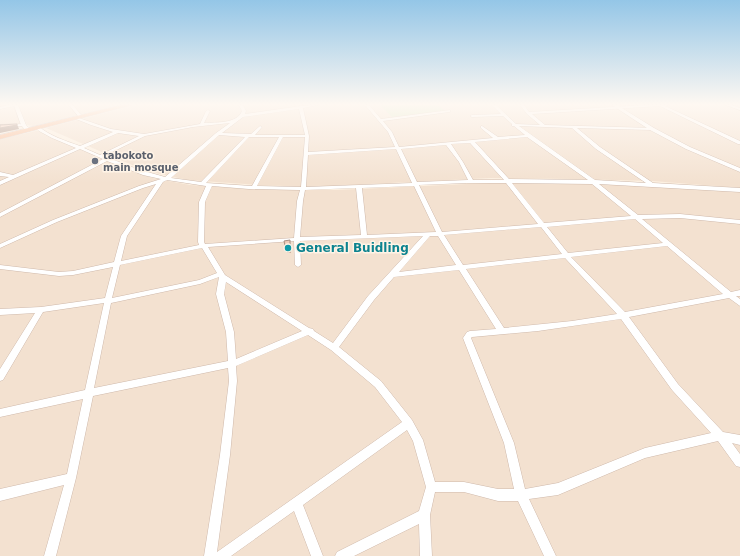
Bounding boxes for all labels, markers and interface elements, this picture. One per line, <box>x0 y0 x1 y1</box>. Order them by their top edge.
place label: tabokoto main mosque <box>103 150 179 173</box>
marker: tabokoto main mosque <box>90 156 100 166</box>
place label: General Buidling <box>296 241 409 255</box>
marker: General Buidling <box>283 243 293 253</box>

